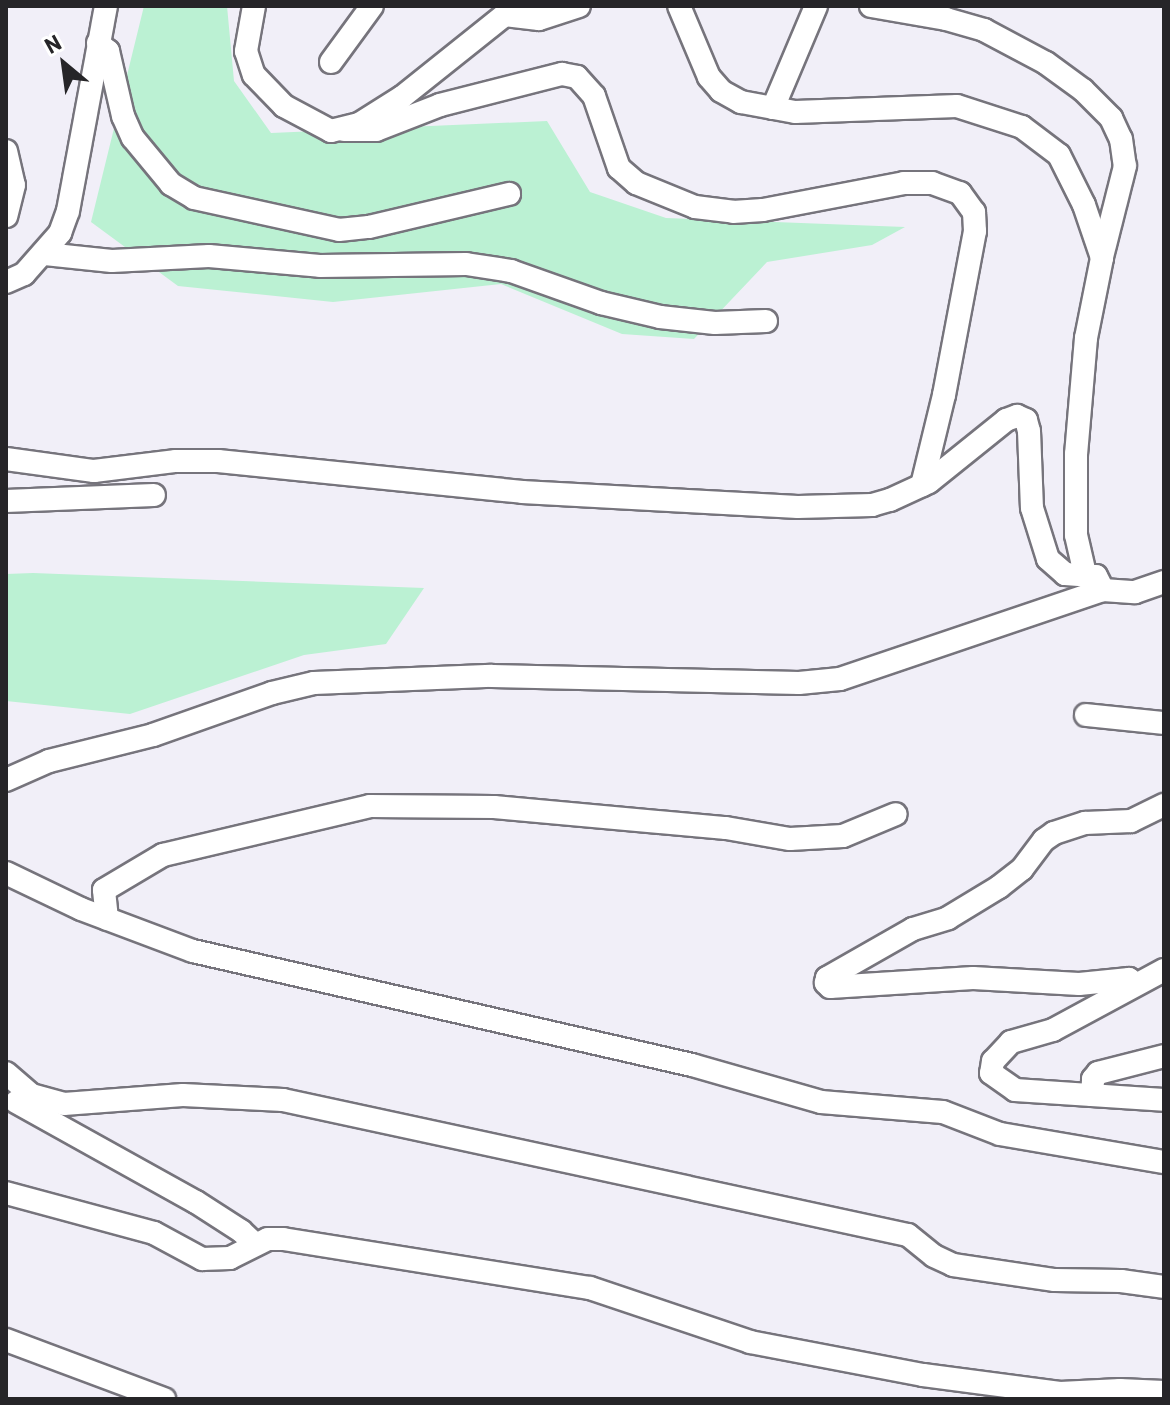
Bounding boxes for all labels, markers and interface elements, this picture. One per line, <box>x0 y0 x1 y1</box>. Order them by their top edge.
north arrow <box>24 24 104 104</box>
text: N <box>40 28 65 58</box>

